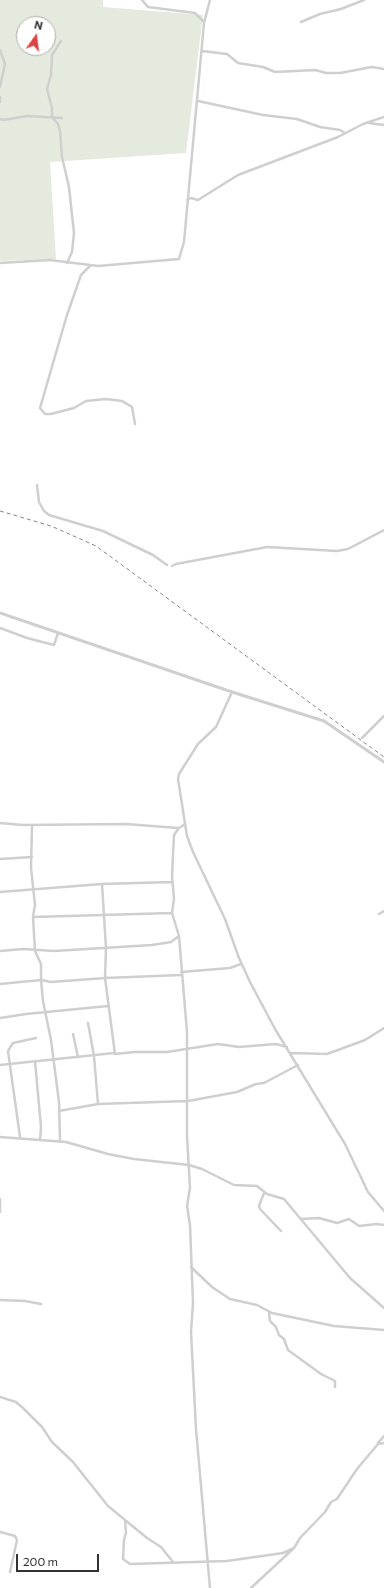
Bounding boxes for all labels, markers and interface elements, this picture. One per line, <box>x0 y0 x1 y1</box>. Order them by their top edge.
north arrow <box>16 16 56 56</box>
text: N <box>33 18 44 32</box>
scale bar <box>18 1546 101 1572</box>
text: 200 m <box>23 1554 58 1568</box>

